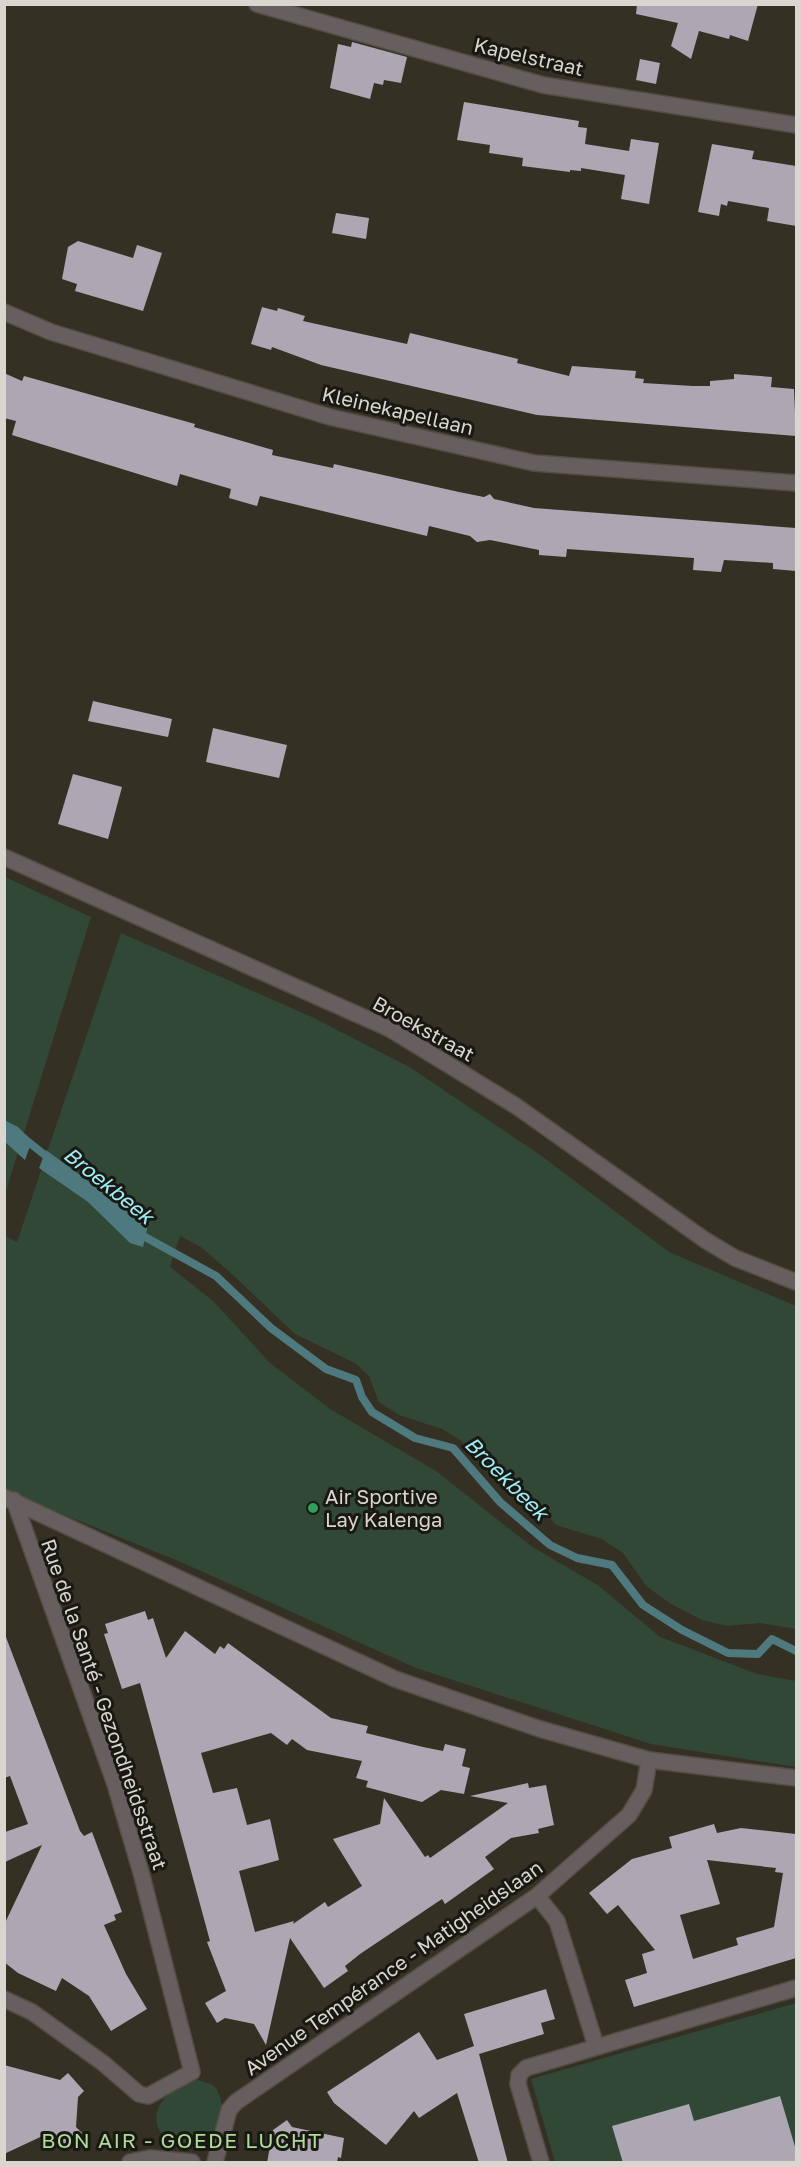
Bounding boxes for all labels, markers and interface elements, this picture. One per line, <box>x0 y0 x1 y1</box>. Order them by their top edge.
street label: Kapelstraat <box>472 32 586 80</box>
street label: Kleinekapellaan <box>320 381 476 439</box>
street label: Broekstraat <box>369 990 479 1066</box>
water label: Broekbeek <box>59 1141 161 1230</box>
water label: Broekbeek <box>460 1431 556 1527</box>
place label: Air Sportive Lay Kalenga <box>325 1484 442 1531</box>
marker: Air Sportive Lay Kalenga <box>306 1501 320 1515</box>
street label: Rue de la Santé - Gezondheidsstraat <box>37 1535 173 1873</box>
street label: Avenue Tempérance - Matigheidslaan <box>239 1854 547 2080</box>
district label: BON AIR - GOEDE LUCHT <box>41 2127 323 2153</box>

